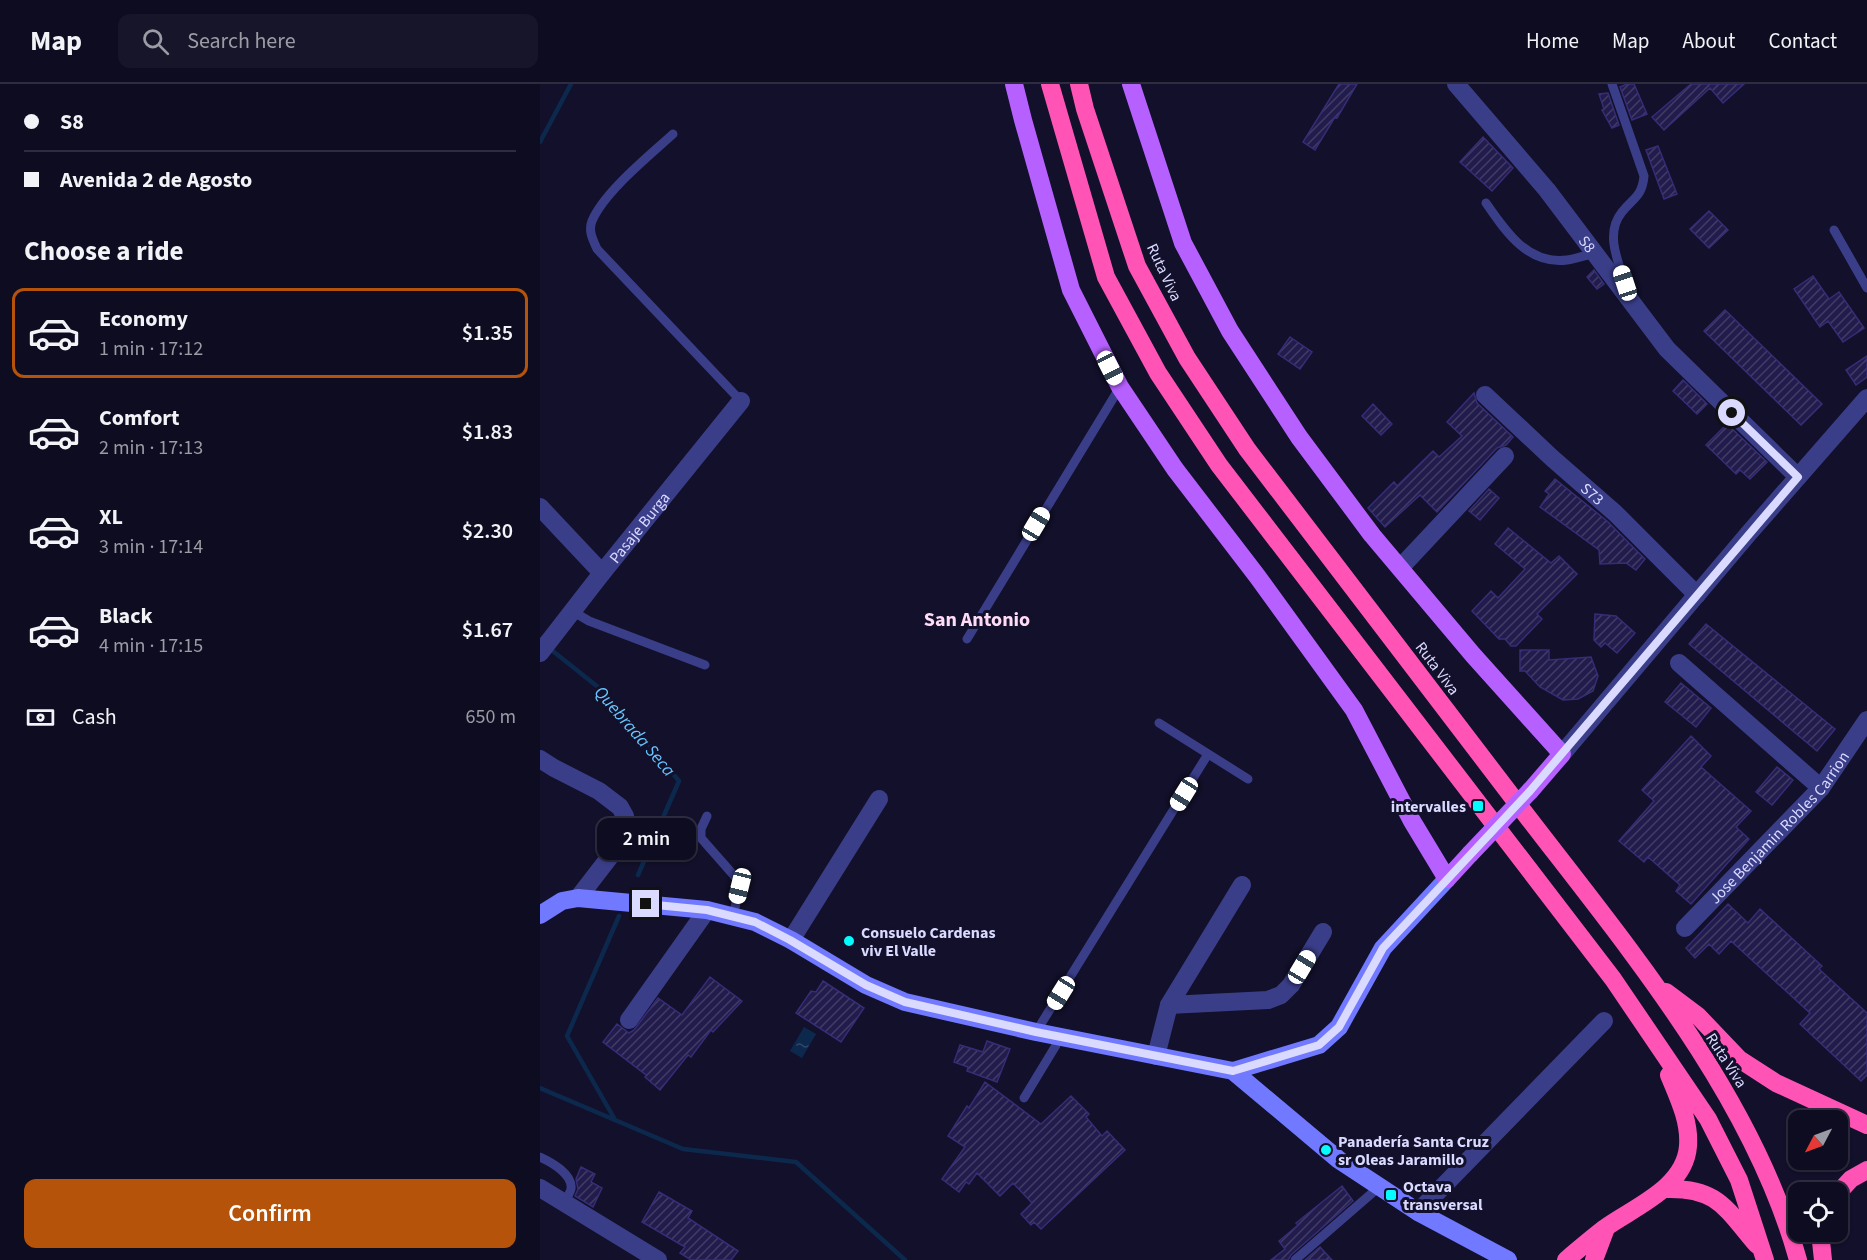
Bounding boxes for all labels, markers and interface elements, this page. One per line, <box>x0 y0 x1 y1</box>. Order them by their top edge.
search box <box>118 14 538 68</box>
text: Map <box>30 21 82 61</box>
icon: search <box>139 25 172 58</box>
text: Search here <box>187 25 296 57</box>
text: Home <box>1526 26 1579 56</box>
text: Map <box>1612 26 1650 56</box>
text: About <box>1683 26 1735 56</box>
text: Contact <box>1768 26 1837 56</box>
text: S8 <box>60 106 84 138</box>
text: Avenida 2 de Agosto <box>60 164 252 196</box>
street label: S8 <box>1573 231 1601 258</box>
text: Choose a ride <box>24 232 184 271</box>
street label: Ruta Viva <box>1141 240 1187 305</box>
car <box>1611 263 1639 303</box>
text: Economy <box>99 303 188 335</box>
icon: car <box>27 306 81 360</box>
text: $1.35 <box>462 317 513 349</box>
text: 1 min · 17:12 <box>99 335 203 363</box>
car <box>1094 348 1126 388</box>
route start <box>1718 399 1745 426</box>
text: Comfort <box>99 402 180 434</box>
icon: car <box>27 405 81 459</box>
text: $1.83 <box>462 416 513 448</box>
text: 2 min · 17:13 <box>99 434 203 462</box>
street label: S73 <box>1576 478 1609 511</box>
street label: Pasaje Burga <box>604 488 675 568</box>
text: XL <box>99 501 123 533</box>
icon: car <box>27 504 81 558</box>
car <box>1019 504 1053 544</box>
text: $2.30 <box>462 515 513 547</box>
text: 3 min · 17:14 <box>99 533 203 561</box>
text: Black <box>99 600 153 632</box>
icon: car <box>27 603 81 657</box>
district label: San Antonio <box>924 606 1030 634</box>
text: $1.67 <box>462 614 513 646</box>
text: 4 min · 17:15 <box>99 632 203 660</box>
street label: Ruta Viva <box>1410 637 1465 700</box>
water label: Quebrada Seca <box>588 681 681 782</box>
icon: cash <box>24 701 57 734</box>
text: Cash <box>72 701 117 733</box>
text: 650 m <box>466 703 516 731</box>
street label: Jose Benjamin Robles Carrion <box>1704 747 1855 909</box>
car <box>1167 774 1201 814</box>
place label: intervalles <box>1391 796 1466 818</box>
marker: intervalles <box>1471 799 1485 813</box>
callout: 2 min <box>597 817 696 859</box>
text: 2 min <box>623 825 670 853</box>
car <box>727 866 753 906</box>
route end <box>632 890 659 917</box>
place label: Consuelo Cardenas viv El Valle <box>861 922 996 962</box>
marker: Consuelo Cardenas viv El Valle <box>842 934 856 948</box>
car <box>1285 947 1319 987</box>
car <box>1044 973 1078 1013</box>
street label: Ruta Viva <box>1700 1029 1752 1092</box>
north arrow <box>1788 1110 1848 1170</box>
map controls <box>1788 1110 1848 1242</box>
place label: Panadería Santa Cruz sr Oleas Jaramillo <box>1338 1131 1489 1171</box>
marker: Panadería Santa Cruz sr Oleas Jaramillo <box>1319 1143 1333 1157</box>
place label: Octava transversal <box>1403 1176 1483 1216</box>
button: Confirm <box>24 1179 516 1248</box>
button: locate <box>1788 1182 1848 1242</box>
marker: Octava transversal <box>1384 1188 1398 1202</box>

